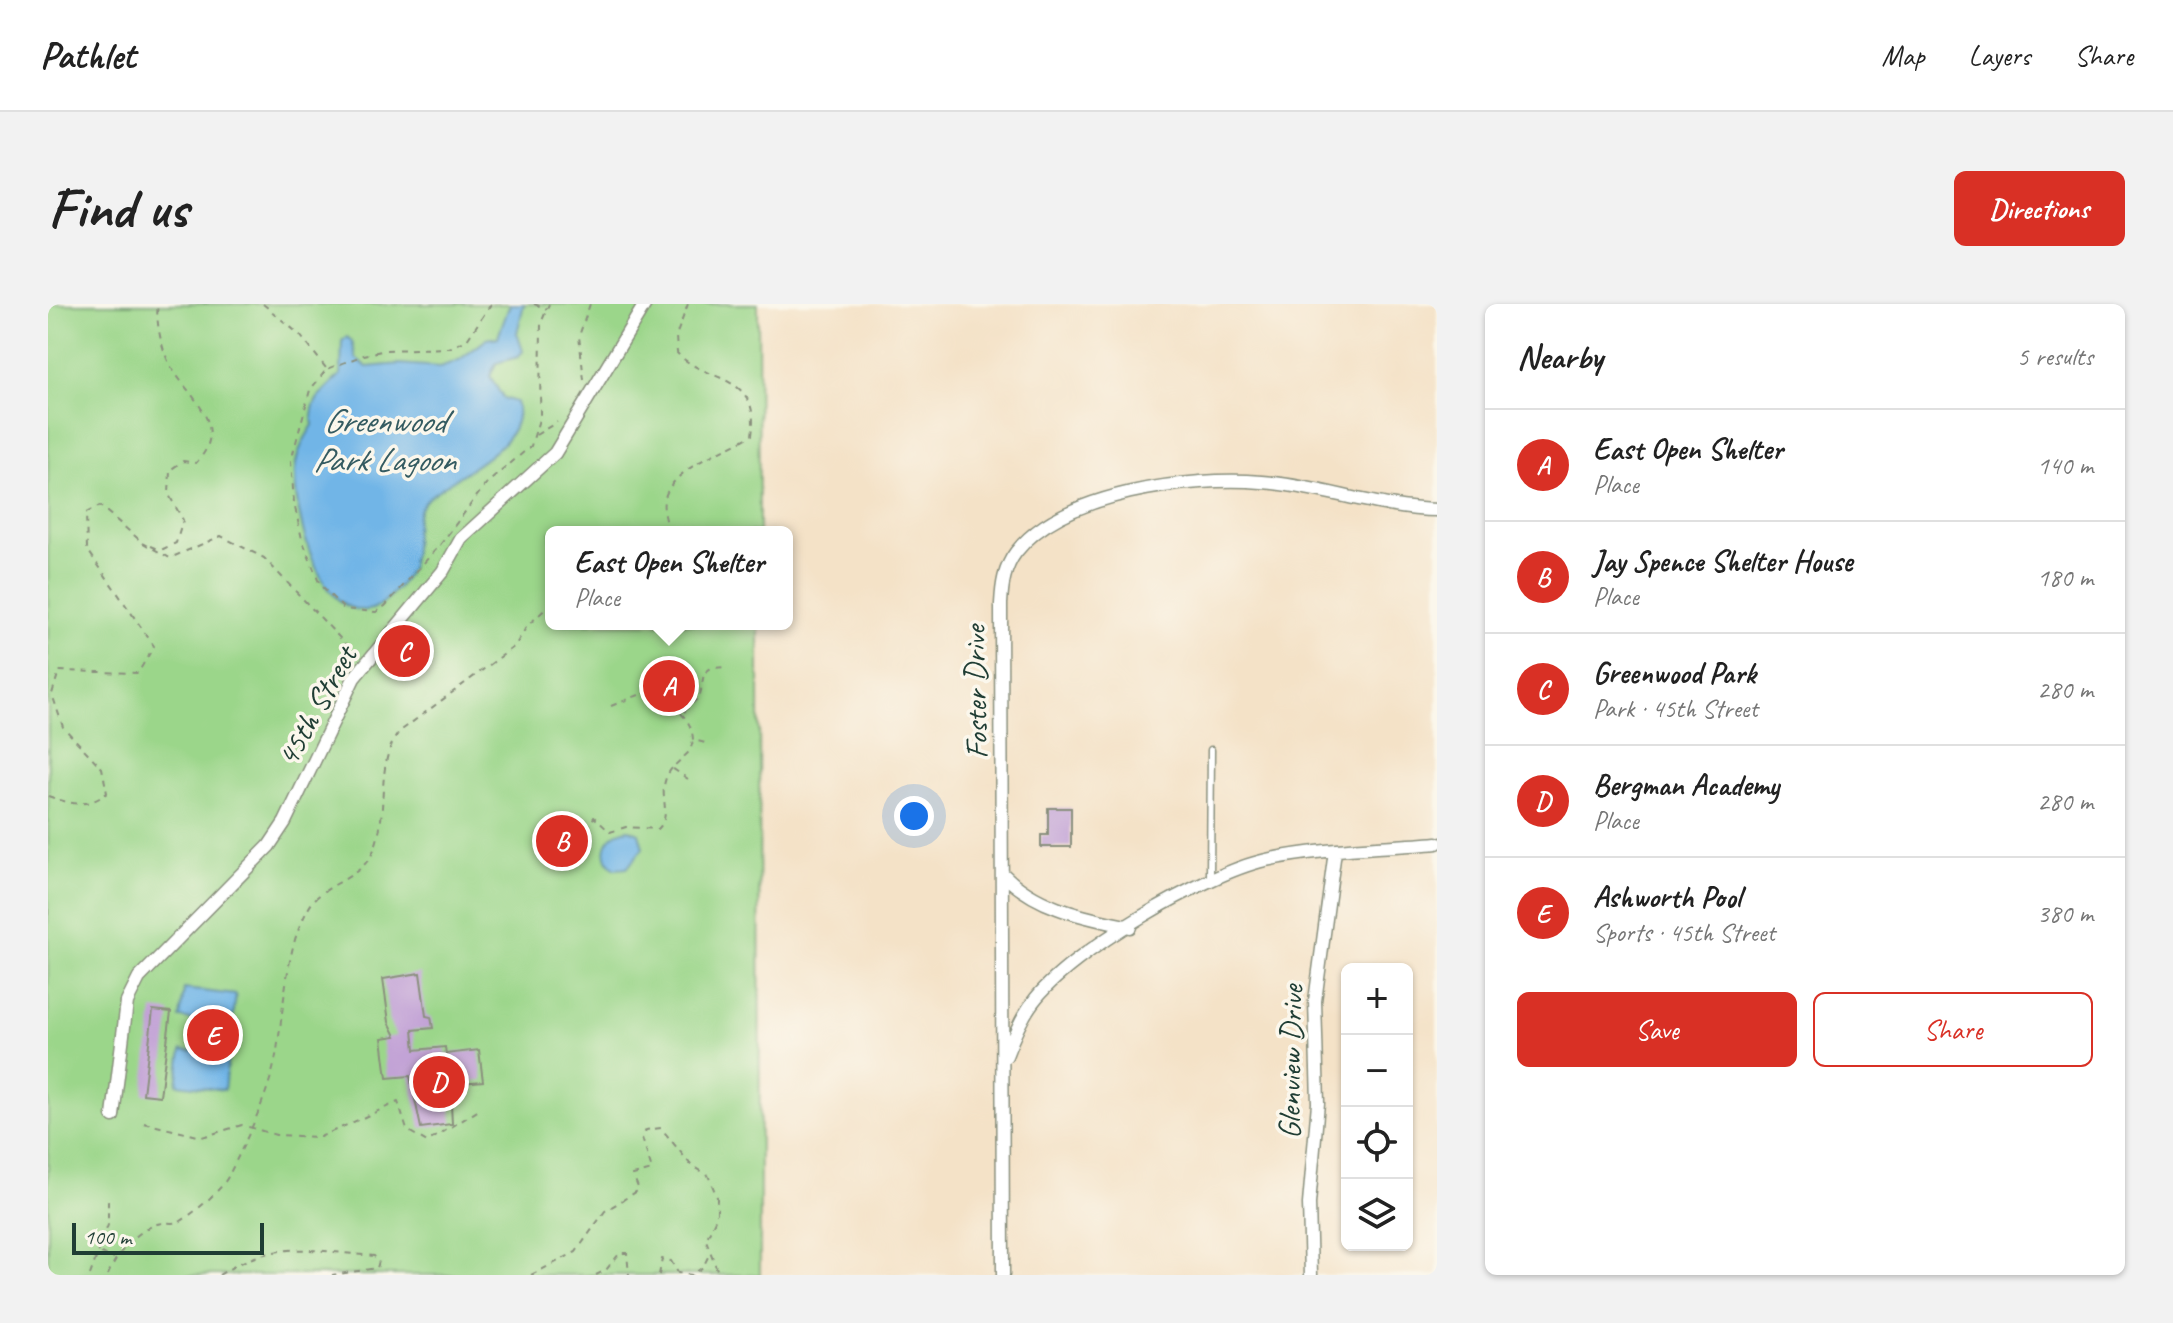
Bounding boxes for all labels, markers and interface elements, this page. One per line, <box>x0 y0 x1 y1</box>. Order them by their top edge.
text: Pathlet <box>40 32 135 79</box>
text: Map <box>1882 38 1925 73</box>
text: Layers <box>1969 38 2030 73</box>
text: Share <box>2074 38 2133 73</box>
button: Directions <box>1954 171 2125 246</box>
text: Find us <box>48 173 188 244</box>
text: Nearby <box>1517 335 1603 378</box>
text: 5 results <box>2017 340 2093 373</box>
water label: Greenwood Park Lagoon <box>313 399 458 481</box>
text: East Open Shelter <box>1593 430 1782 468</box>
text: A <box>1536 449 1550 482</box>
text: 140 m <box>2037 449 2093 482</box>
text: Place <box>1593 468 1639 501</box>
popup <box>545 526 793 630</box>
text: Jay Spence Shelter House <box>1593 542 1852 580</box>
text: East Open Shelter <box>574 543 764 581</box>
text: B <box>1536 561 1550 594</box>
text: 180 m <box>2037 561 2093 594</box>
text: Place <box>1593 580 1639 613</box>
text: Place <box>574 581 620 614</box>
pin: C <box>378 621 430 681</box>
street label: Foster Drive <box>954 622 997 759</box>
street label: 45th Street <box>267 636 368 773</box>
text: Greenwood Park <box>1593 654 1756 692</box>
pin: A <box>643 656 695 716</box>
text: C <box>1537 673 1549 706</box>
text: 280 m <box>2037 673 2093 706</box>
text: Park · 45th Street <box>1593 692 1758 725</box>
text: Bergman Academy <box>1593 766 1779 804</box>
text: D <box>1535 785 1551 818</box>
text: 280 m <box>2037 785 2093 818</box>
your location <box>894 796 934 836</box>
text: Place <box>1593 804 1639 837</box>
pin: B <box>536 811 588 871</box>
text: Ashworth Pool <box>1593 878 1741 916</box>
text: E <box>1536 897 1550 930</box>
text: 380 m <box>2037 897 2093 930</box>
text: Sports · 45th Street <box>1593 916 1775 949</box>
map controls <box>1341 963 1413 1251</box>
button: + <box>1341 963 1413 1035</box>
street label: Glenview Drive <box>1269 982 1312 1140</box>
button: Save <box>1517 992 1797 1067</box>
button: Share <box>1813 992 2093 1067</box>
pin: E <box>187 1005 239 1065</box>
button: − <box>1341 1035 1413 1107</box>
pin: D <box>413 1052 465 1112</box>
button: locate <box>1341 1107 1413 1179</box>
button: layers <box>1341 1179 1413 1251</box>
scale bar <box>72 1219 264 1255</box>
text: 100 m <box>84 1223 131 1251</box>

